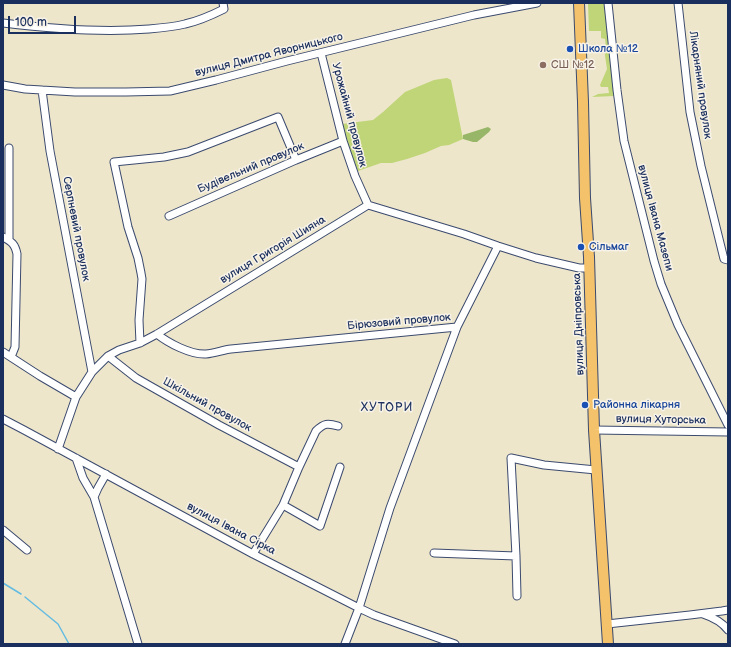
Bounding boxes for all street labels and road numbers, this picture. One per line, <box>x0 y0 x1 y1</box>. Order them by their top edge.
street label: вулиця Дмитра Яворницького <box>194 30 344 80</box>
street label: Лікарняний провулок <box>686 30 714 140</box>
street label: Урожайний провулок <box>329 61 369 169</box>
street label: Будівельний провулок <box>196 140 306 196</box>
street label: вулиця Івана Мазепи <box>634 163 676 273</box>
street label: Серпневий провулок <box>59 175 93 283</box>
street label: вулиця Григорія Шияна <box>218 213 328 287</box>
street label: вулиця Дніпровська <box>571 273 587 375</box>
street label: Бірюзовий провулок <box>347 311 451 333</box>
street label: Шкільний провулок <box>160 375 254 435</box>
street label: вулиця Хуторська <box>616 413 706 427</box>
street label: вулиця Івана Сірка <box>184 500 278 558</box>

